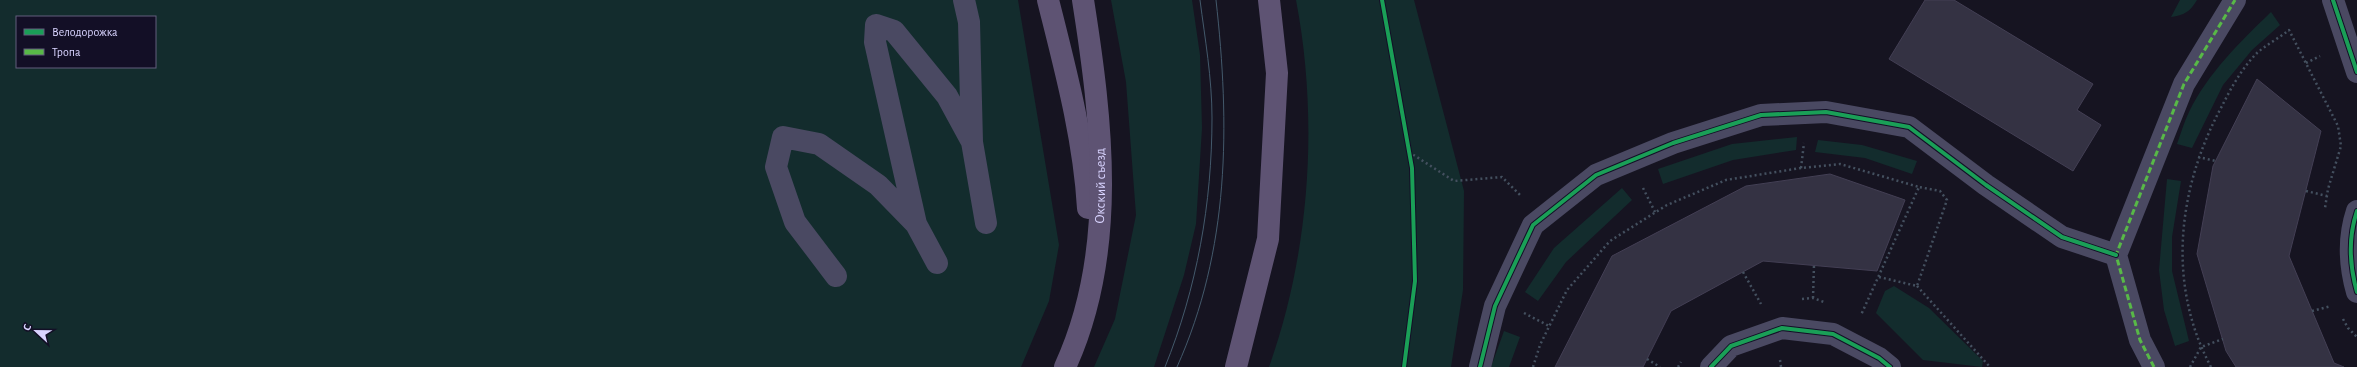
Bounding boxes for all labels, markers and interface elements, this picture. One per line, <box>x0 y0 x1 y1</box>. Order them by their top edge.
legend <box>16 16 156 68</box>
text: Велодорожка <box>52 26 118 38</box>
text: Тропа <box>52 46 81 58</box>
street label: Окский съезд <box>1093 148 1108 224</box>
north arrow <box>16 311 56 351</box>
text: С <box>21 323 33 332</box>

